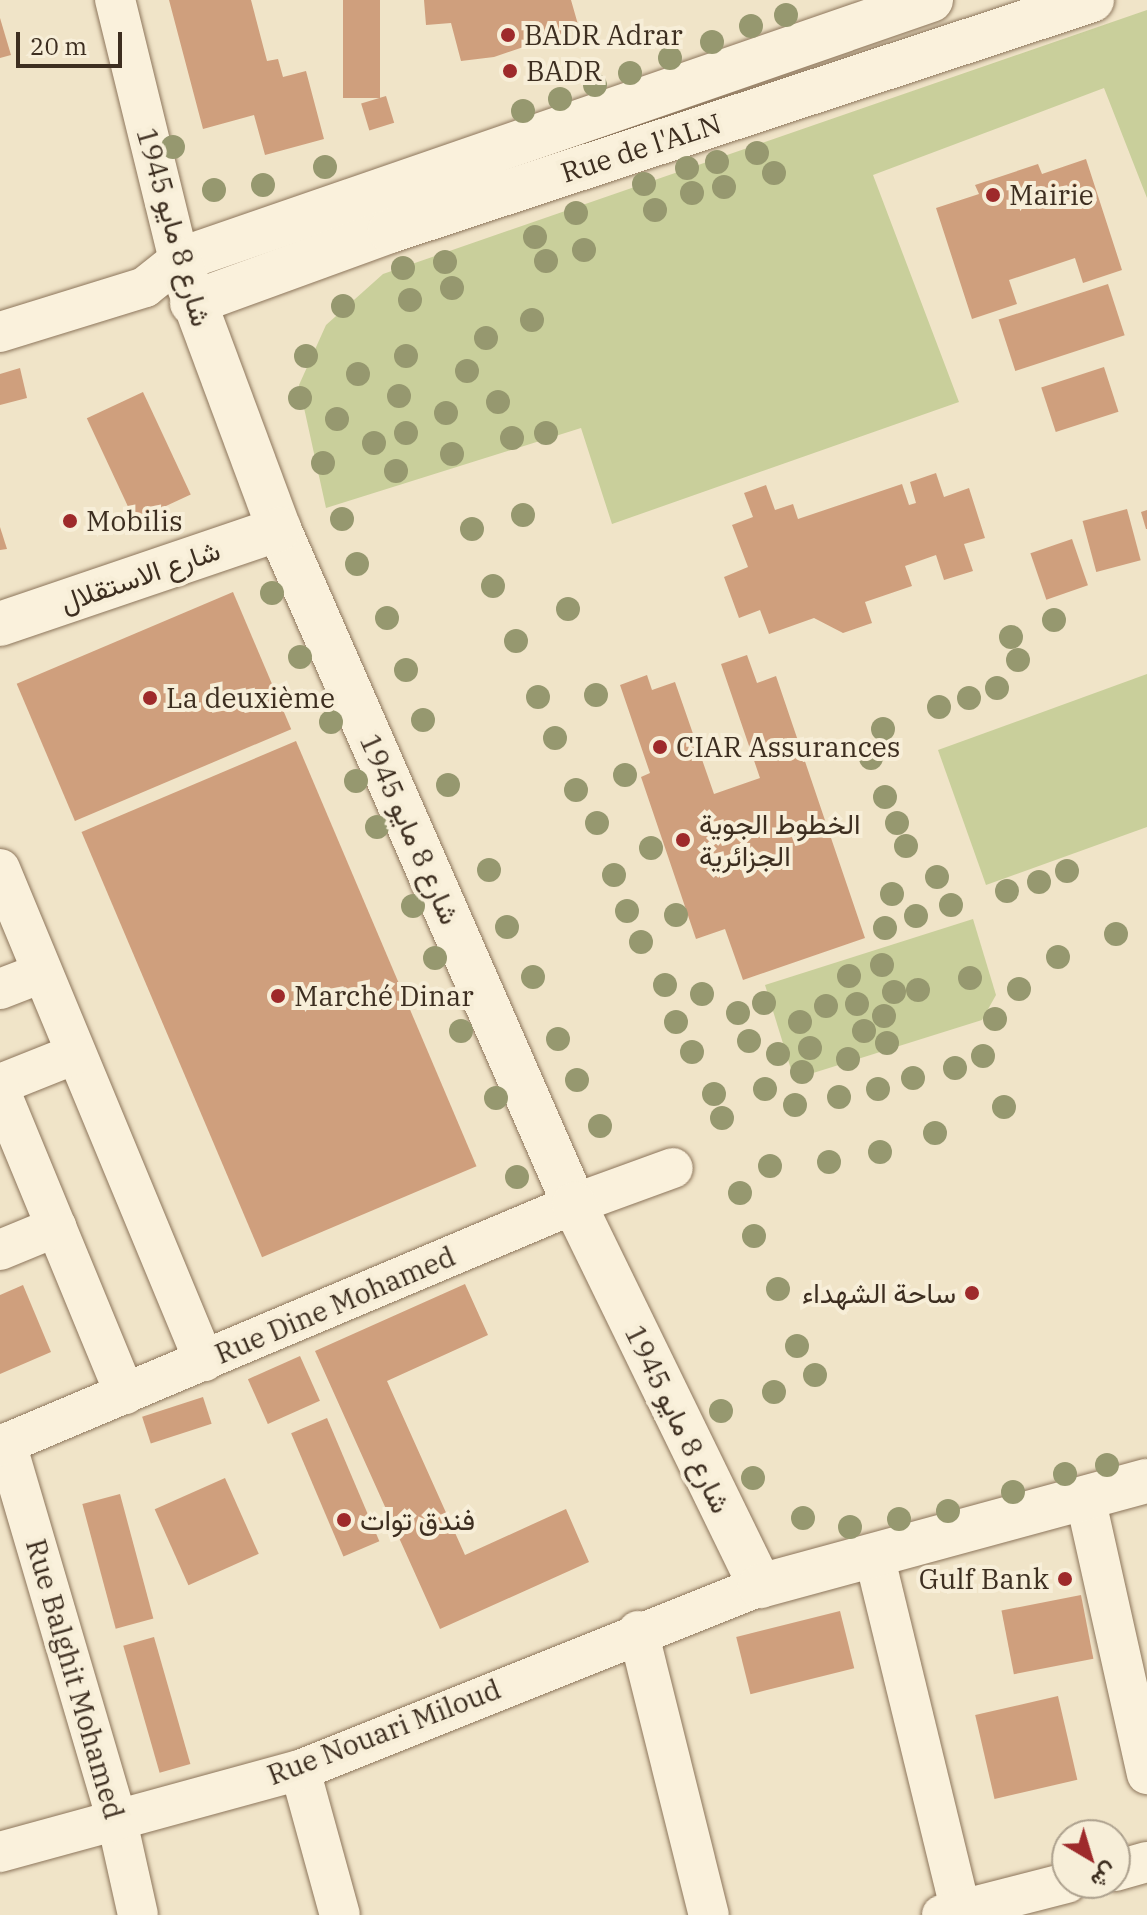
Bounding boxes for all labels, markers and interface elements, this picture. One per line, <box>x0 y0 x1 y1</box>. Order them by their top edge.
scale bar <box>20 16 126 66</box>
place label: BADR Adrar <box>524 18 683 52</box>
marker: BADR Adrar <box>499 26 517 44</box>
text: 20 m <box>30 30 87 62</box>
place label: BADR <box>526 54 602 88</box>
marker: BADR <box>501 62 519 80</box>
street label: Rue de l'ALN <box>557 106 725 190</box>
street label: شارع 8 مايو 1945 <box>130 124 218 330</box>
place label: Mairie <box>1009 178 1094 212</box>
marker: Mairie <box>984 186 1002 204</box>
place label: Mobilis <box>86 504 183 538</box>
marker: Mobilis <box>61 512 79 530</box>
street label: شارع الاستقلال <box>56 533 224 619</box>
place label: La deuxième <box>166 681 335 715</box>
marker: La deuxième <box>141 689 159 707</box>
street label: شارع 8 مايو 1945 <box>353 729 467 929</box>
place label: CIAR Assurances <box>676 730 901 764</box>
marker: CIAR Assurances <box>651 738 669 756</box>
place label: الخطوط الجوية الجزائرية <box>699 807 861 873</box>
marker: الخطوط الجوية الجزائرية <box>674 831 692 849</box>
place label: Marché Dinar <box>294 979 474 1013</box>
marker: Marché Dinar <box>269 987 287 1005</box>
street label: Rue Dine Mohamed <box>210 1239 460 1371</box>
place label: ساحة الشهداء <box>802 1276 956 1310</box>
marker: ساحة الشهداء <box>963 1284 981 1302</box>
street label: شارع 8 مايو 1945 <box>618 1320 738 1518</box>
place label: فندق توات <box>360 1503 475 1537</box>
marker: فندق توات <box>335 1511 353 1529</box>
street label: Rue Balghit Mohamed <box>19 1535 131 1823</box>
place label: Gulf Bank <box>919 1562 1049 1596</box>
marker: Gulf Bank <box>1056 1570 1074 1588</box>
street label: Rue Nouari Miloud <box>263 1672 505 1792</box>
north arrow <box>1051 1819 1131 1899</box>
text: ش <box>1086 1857 1124 1896</box>

